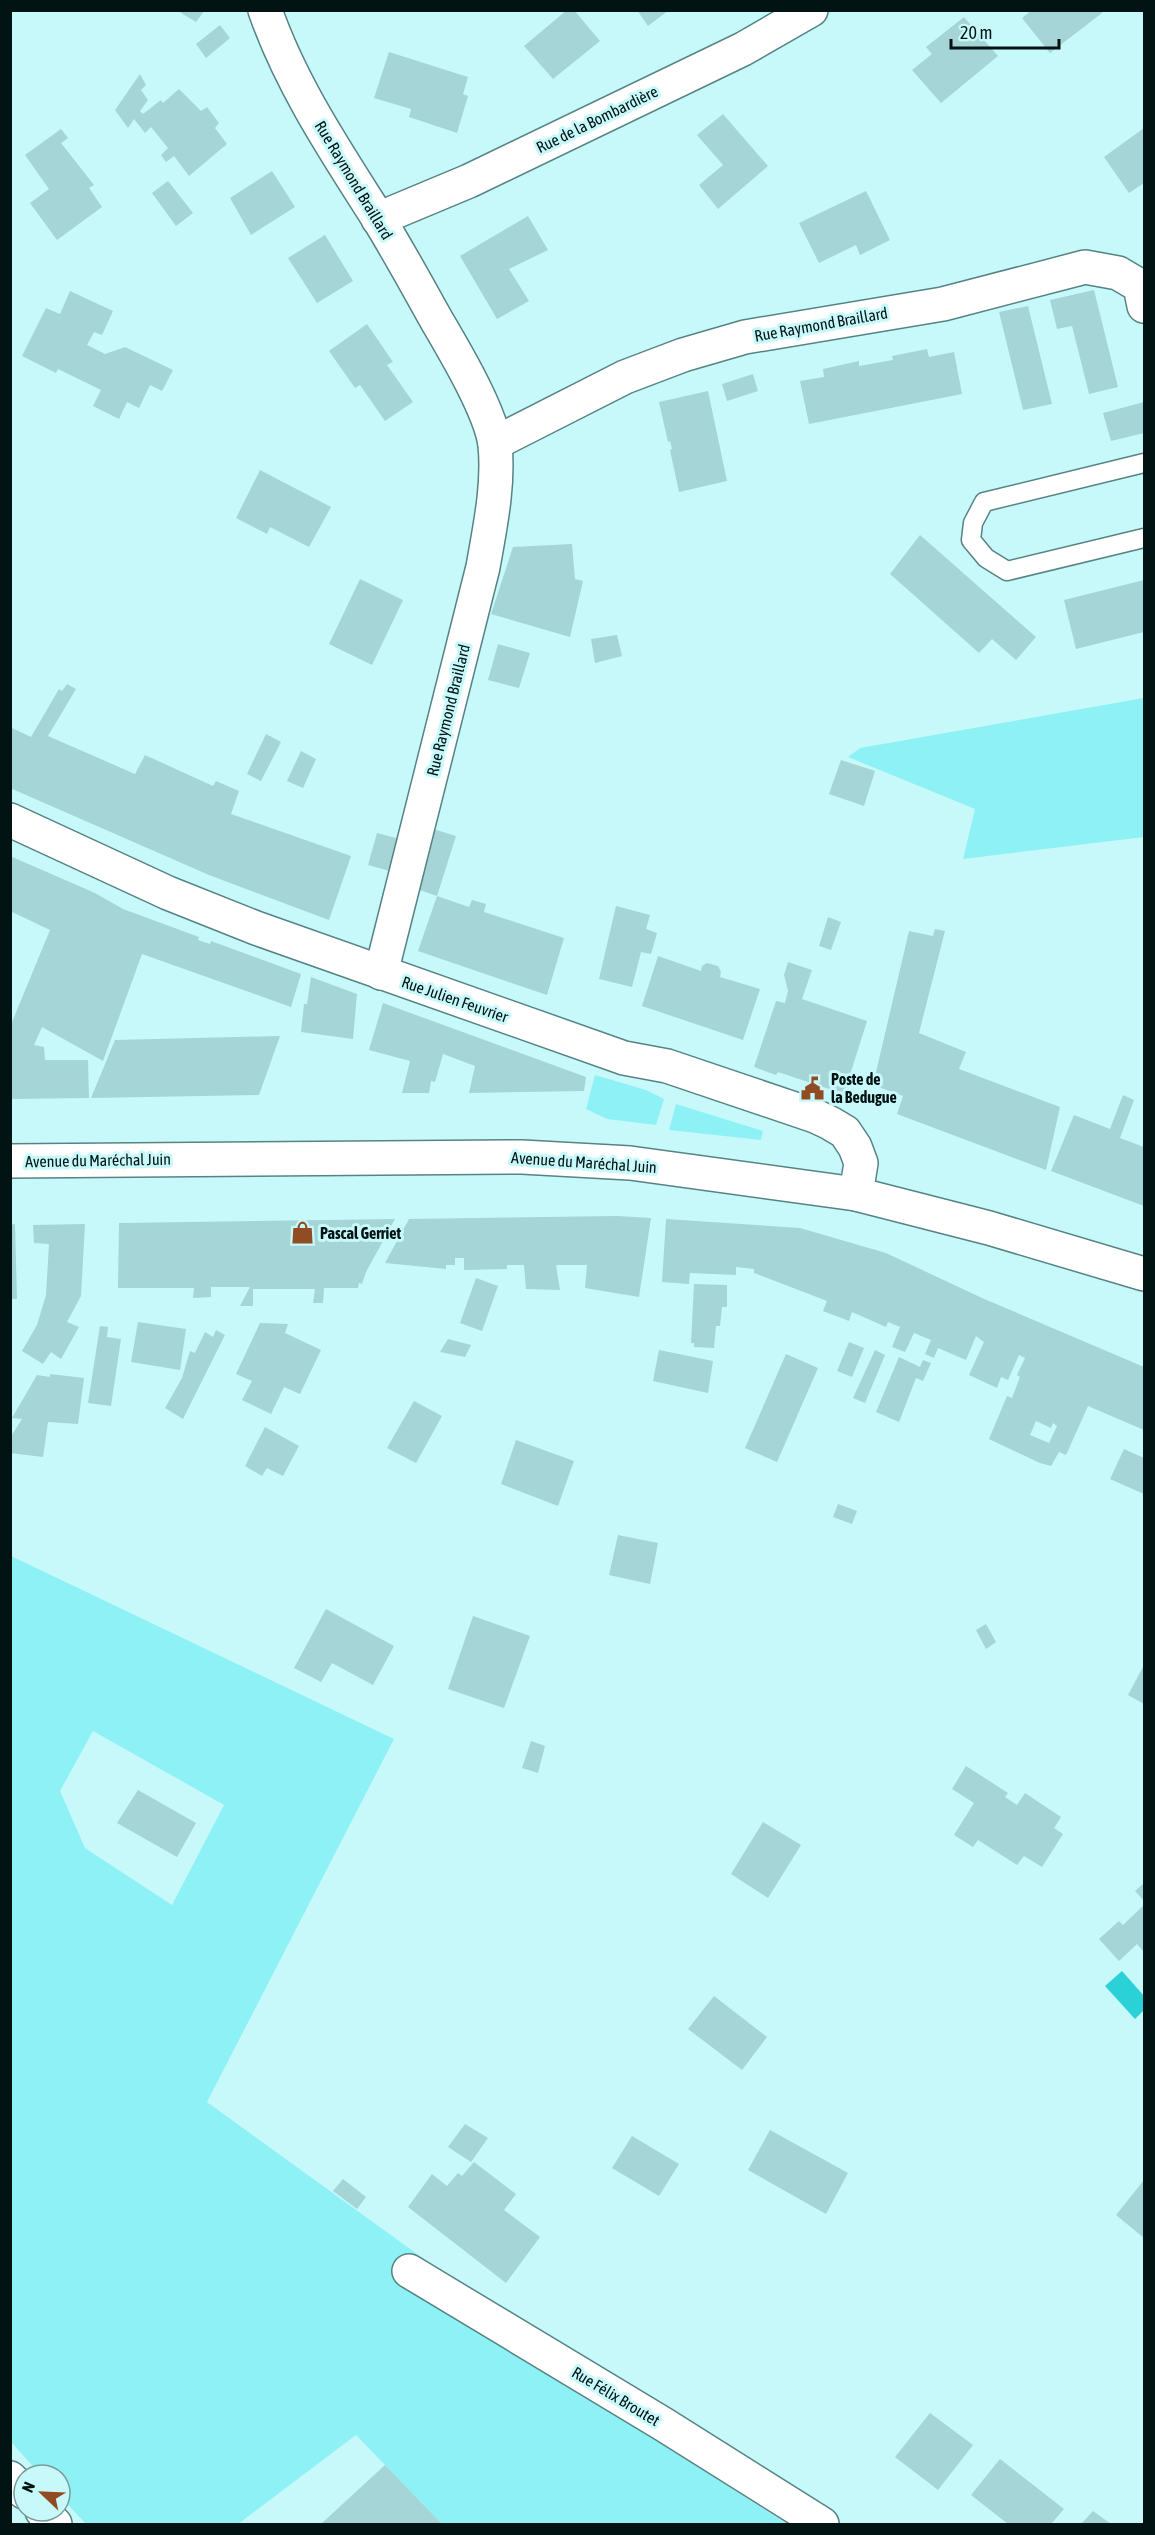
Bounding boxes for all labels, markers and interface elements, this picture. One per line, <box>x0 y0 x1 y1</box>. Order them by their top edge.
scale bar <box>951 12 1059 50</box>
text: 20 m <box>960 22 992 43</box>
street label: Rue de la Bombardière <box>533 82 661 156</box>
street label: Rue Raymond Braillard <box>311 117 397 243</box>
street label: Rue Raymond Braillard <box>753 303 889 346</box>
street label: Rue Raymond Braillard <box>423 642 474 778</box>
street label: Rue Julien Feuvrier <box>399 972 511 1026</box>
place label: Poste de la Bedugue <box>831 1070 897 1106</box>
public building icon: Poste de la Bedugue <box>800 1075 826 1101</box>
street label: Avenue du Maréchal Juin <box>511 1148 657 1176</box>
street label: Avenue du Maréchal Juin <box>25 1150 171 1170</box>
shop icon: Pascal Gerriet <box>289 1220 315 1246</box>
place label: Pascal Gerriet <box>320 1224 402 1242</box>
street label: Rue Félix Broutet <box>569 2363 663 2429</box>
north arrow <box>12 2463 72 2523</box>
text: N <box>18 2479 38 2495</box>

